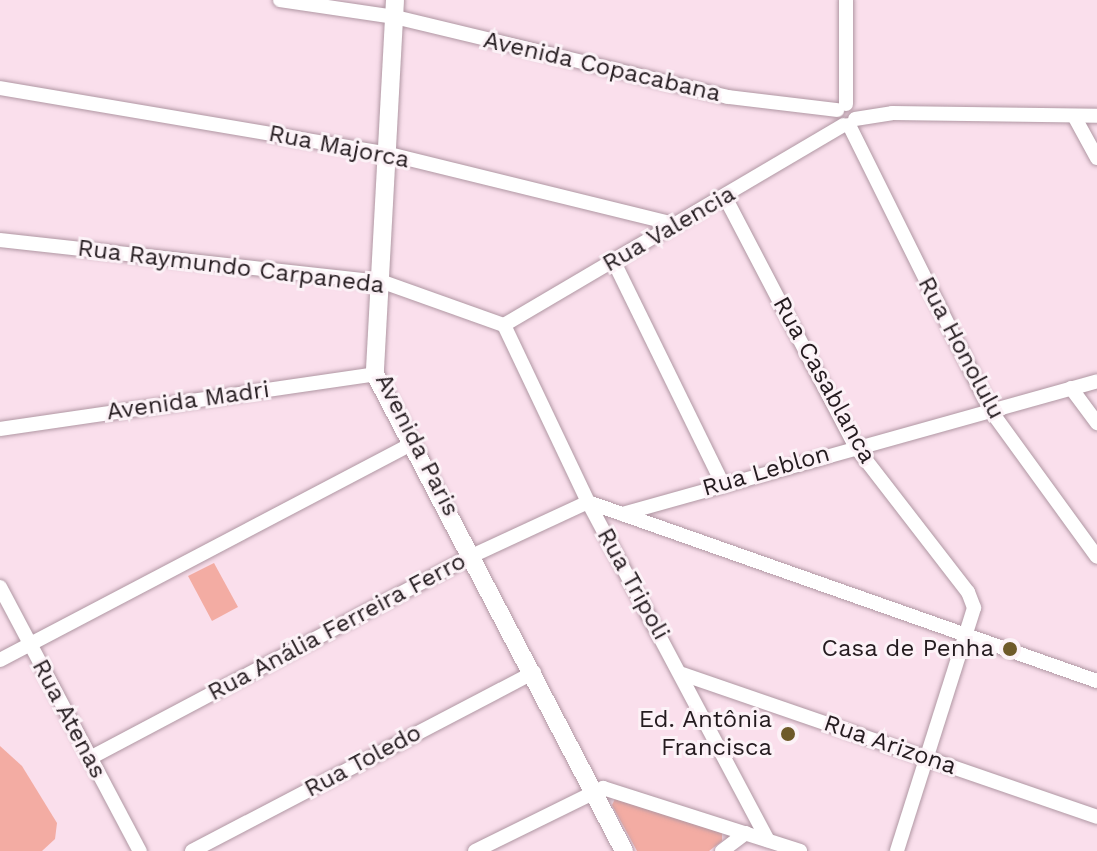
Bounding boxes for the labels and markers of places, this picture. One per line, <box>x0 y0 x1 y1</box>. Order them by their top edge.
place label: Casa de Penha <box>821 635 994 663</box>
marker: Casa de Penha <box>1001 640 1019 658</box>
place label: Ed. Antônia Francisca <box>638 706 772 762</box>
marker: Ed. Antônia Francisca <box>779 725 797 743</box>

